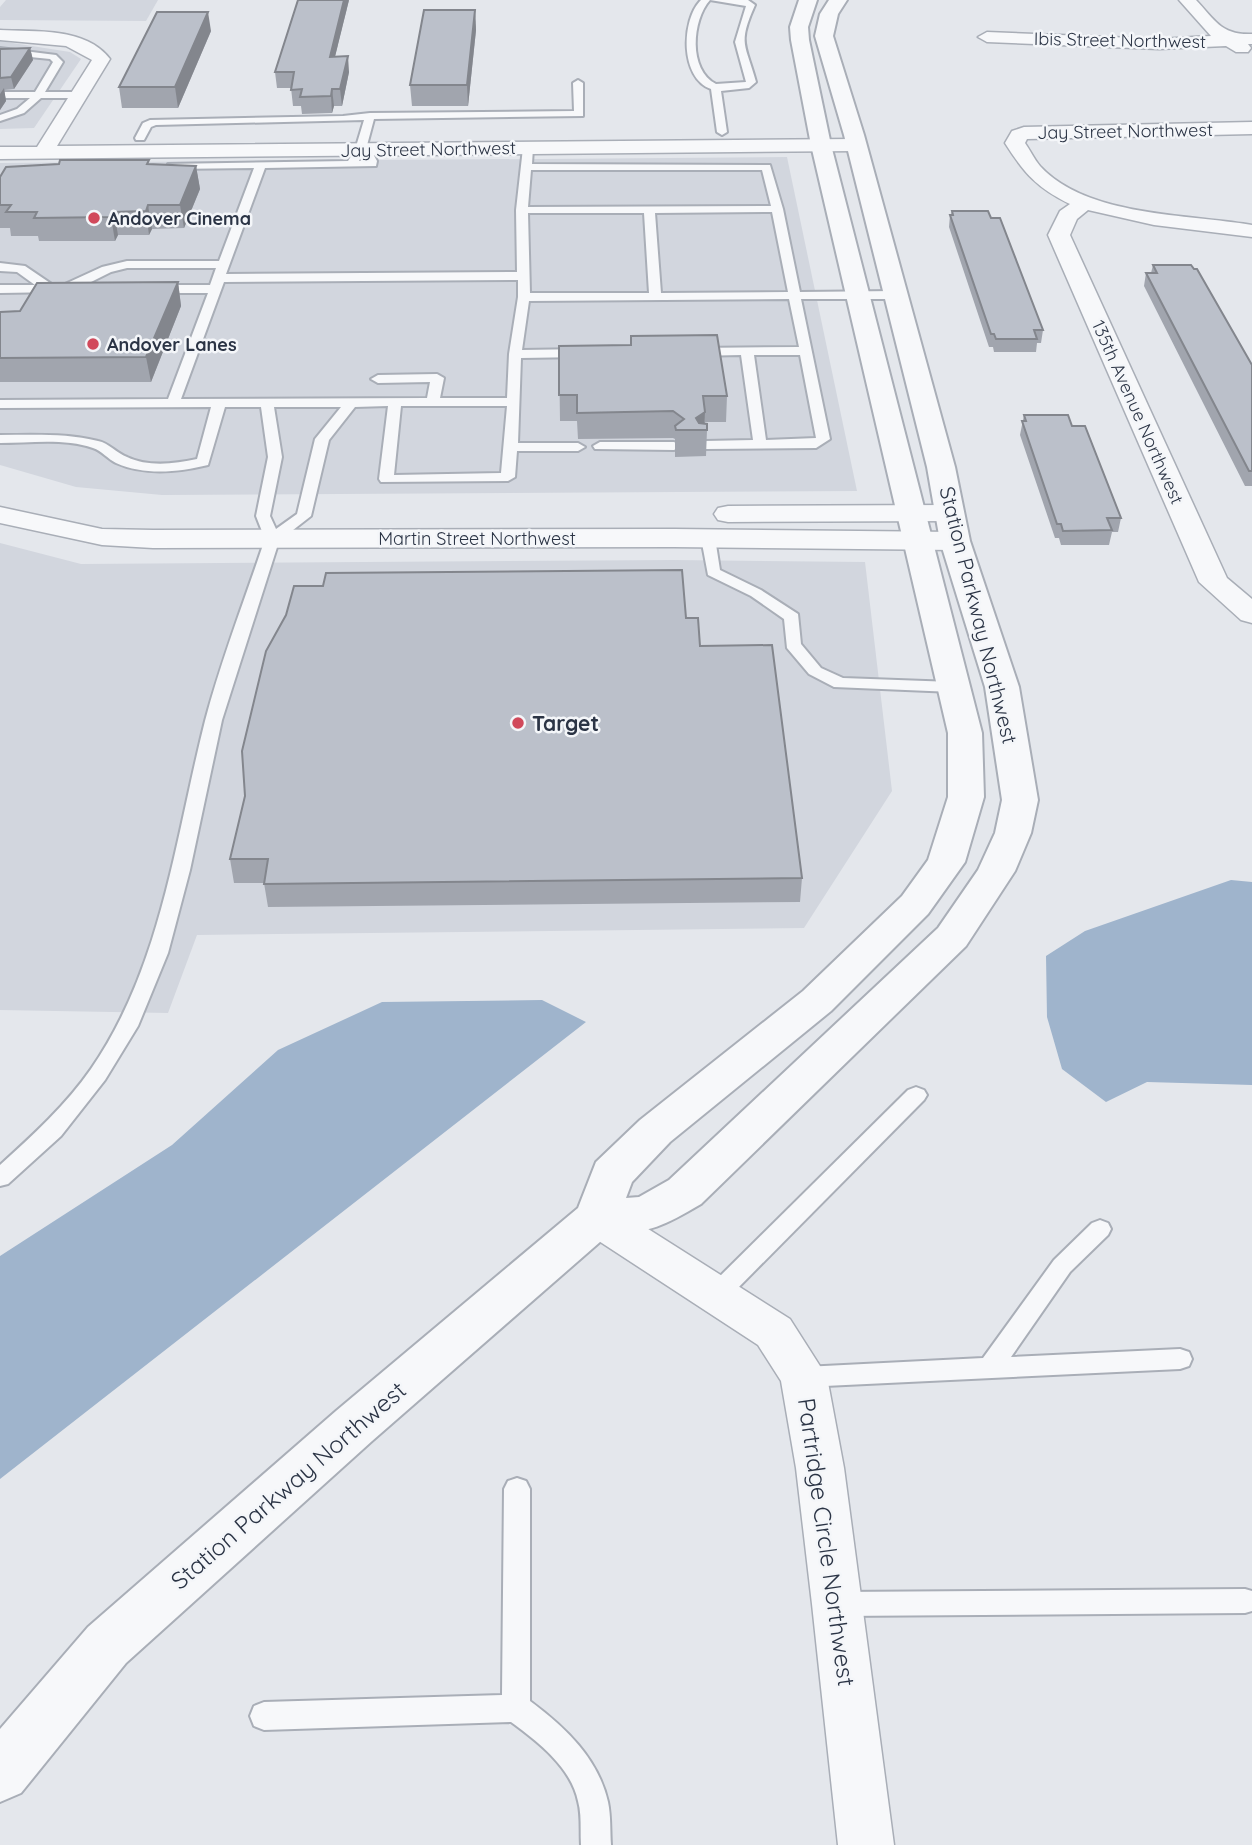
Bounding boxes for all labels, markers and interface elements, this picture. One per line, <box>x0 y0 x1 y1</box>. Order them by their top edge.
street label: Ibis Street Northwest <box>1034 27 1206 53</box>
street label: Jay Street Northwest <box>1037 118 1213 144</box>
street label: Jay Street Northwest <box>340 136 516 162</box>
place label: Andover Cinema <box>108 207 251 230</box>
marker: Andover Cinema <box>86 210 102 226</box>
street label: 135th Avenue Northwest <box>1087 316 1189 508</box>
place label: Andover Lanes <box>107 333 237 356</box>
marker: Andover Lanes <box>85 336 101 352</box>
street label: Station Parkway Northwest <box>934 484 1024 746</box>
street label: Martin Street Northwest <box>378 527 576 550</box>
place label: Target <box>532 710 599 736</box>
marker: Target <box>510 715 526 731</box>
street label: Station Parkway Northwest <box>164 1375 412 1595</box>
street label: Partridge Circle Northwest <box>792 1396 862 1688</box>

